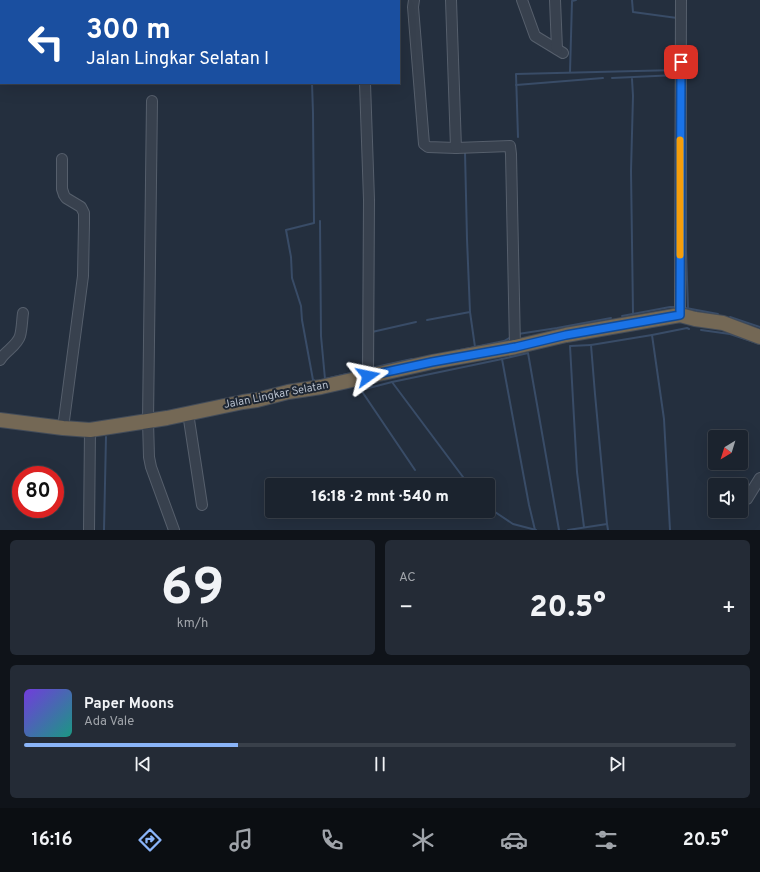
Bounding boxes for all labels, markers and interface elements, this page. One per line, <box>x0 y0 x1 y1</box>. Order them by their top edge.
text: 300 m <box>86 13 171 49</box>
icon: left <box>20 16 72 68</box>
pin <box>664 45 698 79</box>
text: Jalan Lingkar Selatan I <box>86 48 269 71</box>
icon: arrive <box>670 51 692 73</box>
position arrow <box>347 355 389 397</box>
street label: Jalan Lingkar Selatan <box>223 378 329 412</box>
north arrow <box>708 430 748 470</box>
map controls <box>708 430 748 518</box>
speed limit sign: 80 <box>12 466 64 518</box>
button: sound <box>708 478 748 518</box>
text: 16:18 · 2 mnt · 540 m <box>311 488 449 507</box>
text: 69 <box>160 557 225 623</box>
text: AC <box>399 570 416 586</box>
text: 20.5° <box>529 590 606 627</box>
text: − <box>399 595 413 622</box>
text: + <box>722 595 736 622</box>
text: km/h <box>177 616 208 632</box>
text: Paper Moons <box>84 695 174 714</box>
text: Ada Vale <box>84 714 134 730</box>
icon: previous <box>132 753 154 775</box>
icon: pause <box>369 753 391 775</box>
icon: next <box>606 753 628 775</box>
icon: directions <box>136 826 164 854</box>
icon: music <box>227 826 255 854</box>
icon: phone <box>318 826 346 854</box>
icon: climate <box>409 826 437 854</box>
icon: car <box>500 826 528 854</box>
icon: filters <box>592 826 620 854</box>
text: 16:16 <box>32 829 72 852</box>
text: 20.5° <box>683 829 728 852</box>

